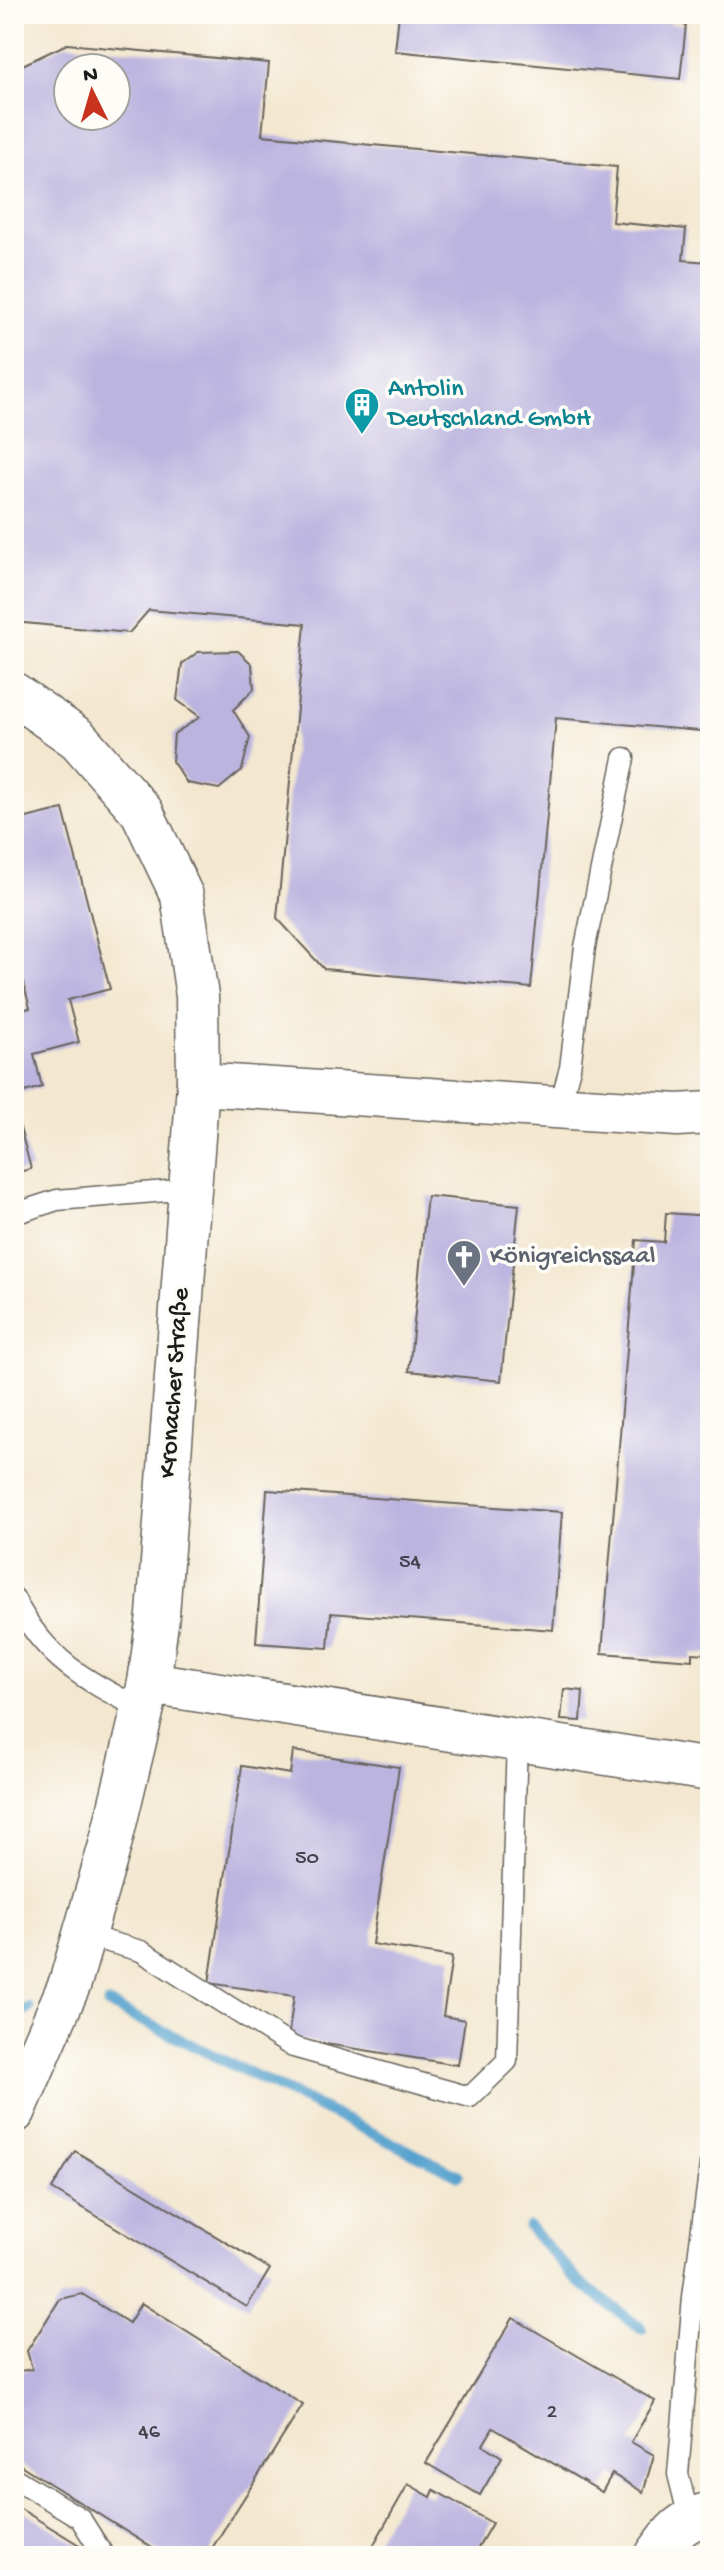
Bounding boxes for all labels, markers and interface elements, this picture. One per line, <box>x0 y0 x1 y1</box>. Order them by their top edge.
north arrow <box>52 52 132 132</box>
text: N <box>82 62 99 90</box>
place label: Antolin Deutschland GmbH <box>386 375 591 436</box>
building icon: Antolin Deutschland GmbH <box>343 386 381 436</box>
church icon: Königreichssaal <box>445 1238 483 1288</box>
place label: Königreichssaal <box>490 1242 655 1273</box>
street label: Kronacher Straße <box>154 1286 198 1479</box>
house number: 54 <box>399 1550 422 1576</box>
house number: 50 <box>295 1846 319 1872</box>
house number: 2 <box>547 2400 558 2426</box>
house number: 46 <box>138 2420 161 2446</box>

